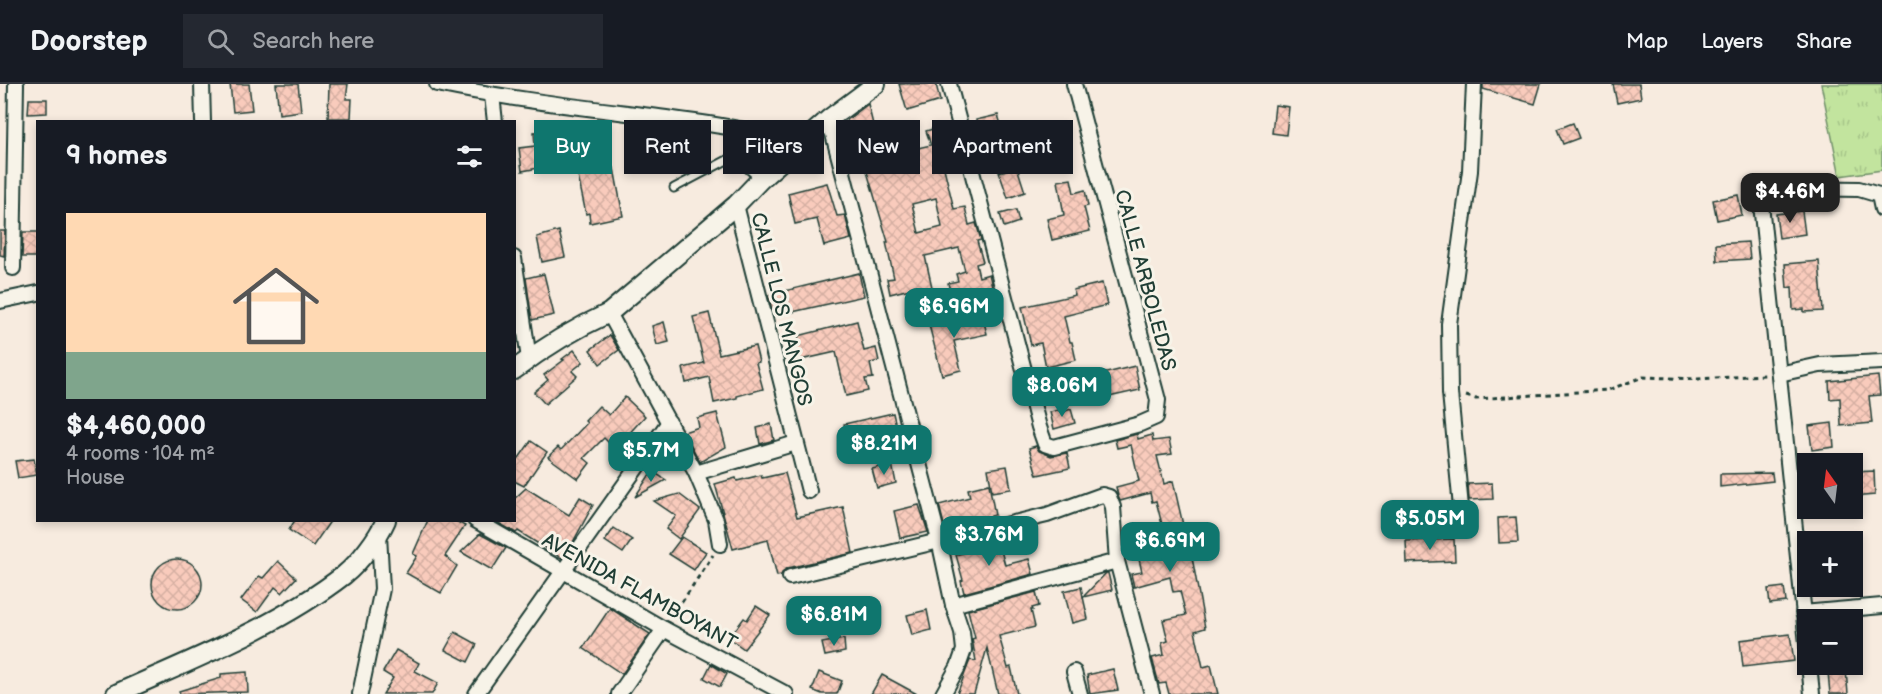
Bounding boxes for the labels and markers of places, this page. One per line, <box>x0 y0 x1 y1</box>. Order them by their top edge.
pin: $4.46M <box>1741 173 1839 224</box>
pin: $6.96M <box>905 288 1003 339</box>
pin: $8.06M <box>1013 367 1111 418</box>
pin: $8.21M <box>835 425 933 476</box>
pin: $5.7M <box>609 432 693 483</box>
pin: $5.05M <box>1381 500 1479 551</box>
pin: $3.76M <box>940 516 1038 567</box>
pin: $6.69M <box>1121 522 1219 573</box>
pin: $6.81M <box>785 596 883 647</box>

